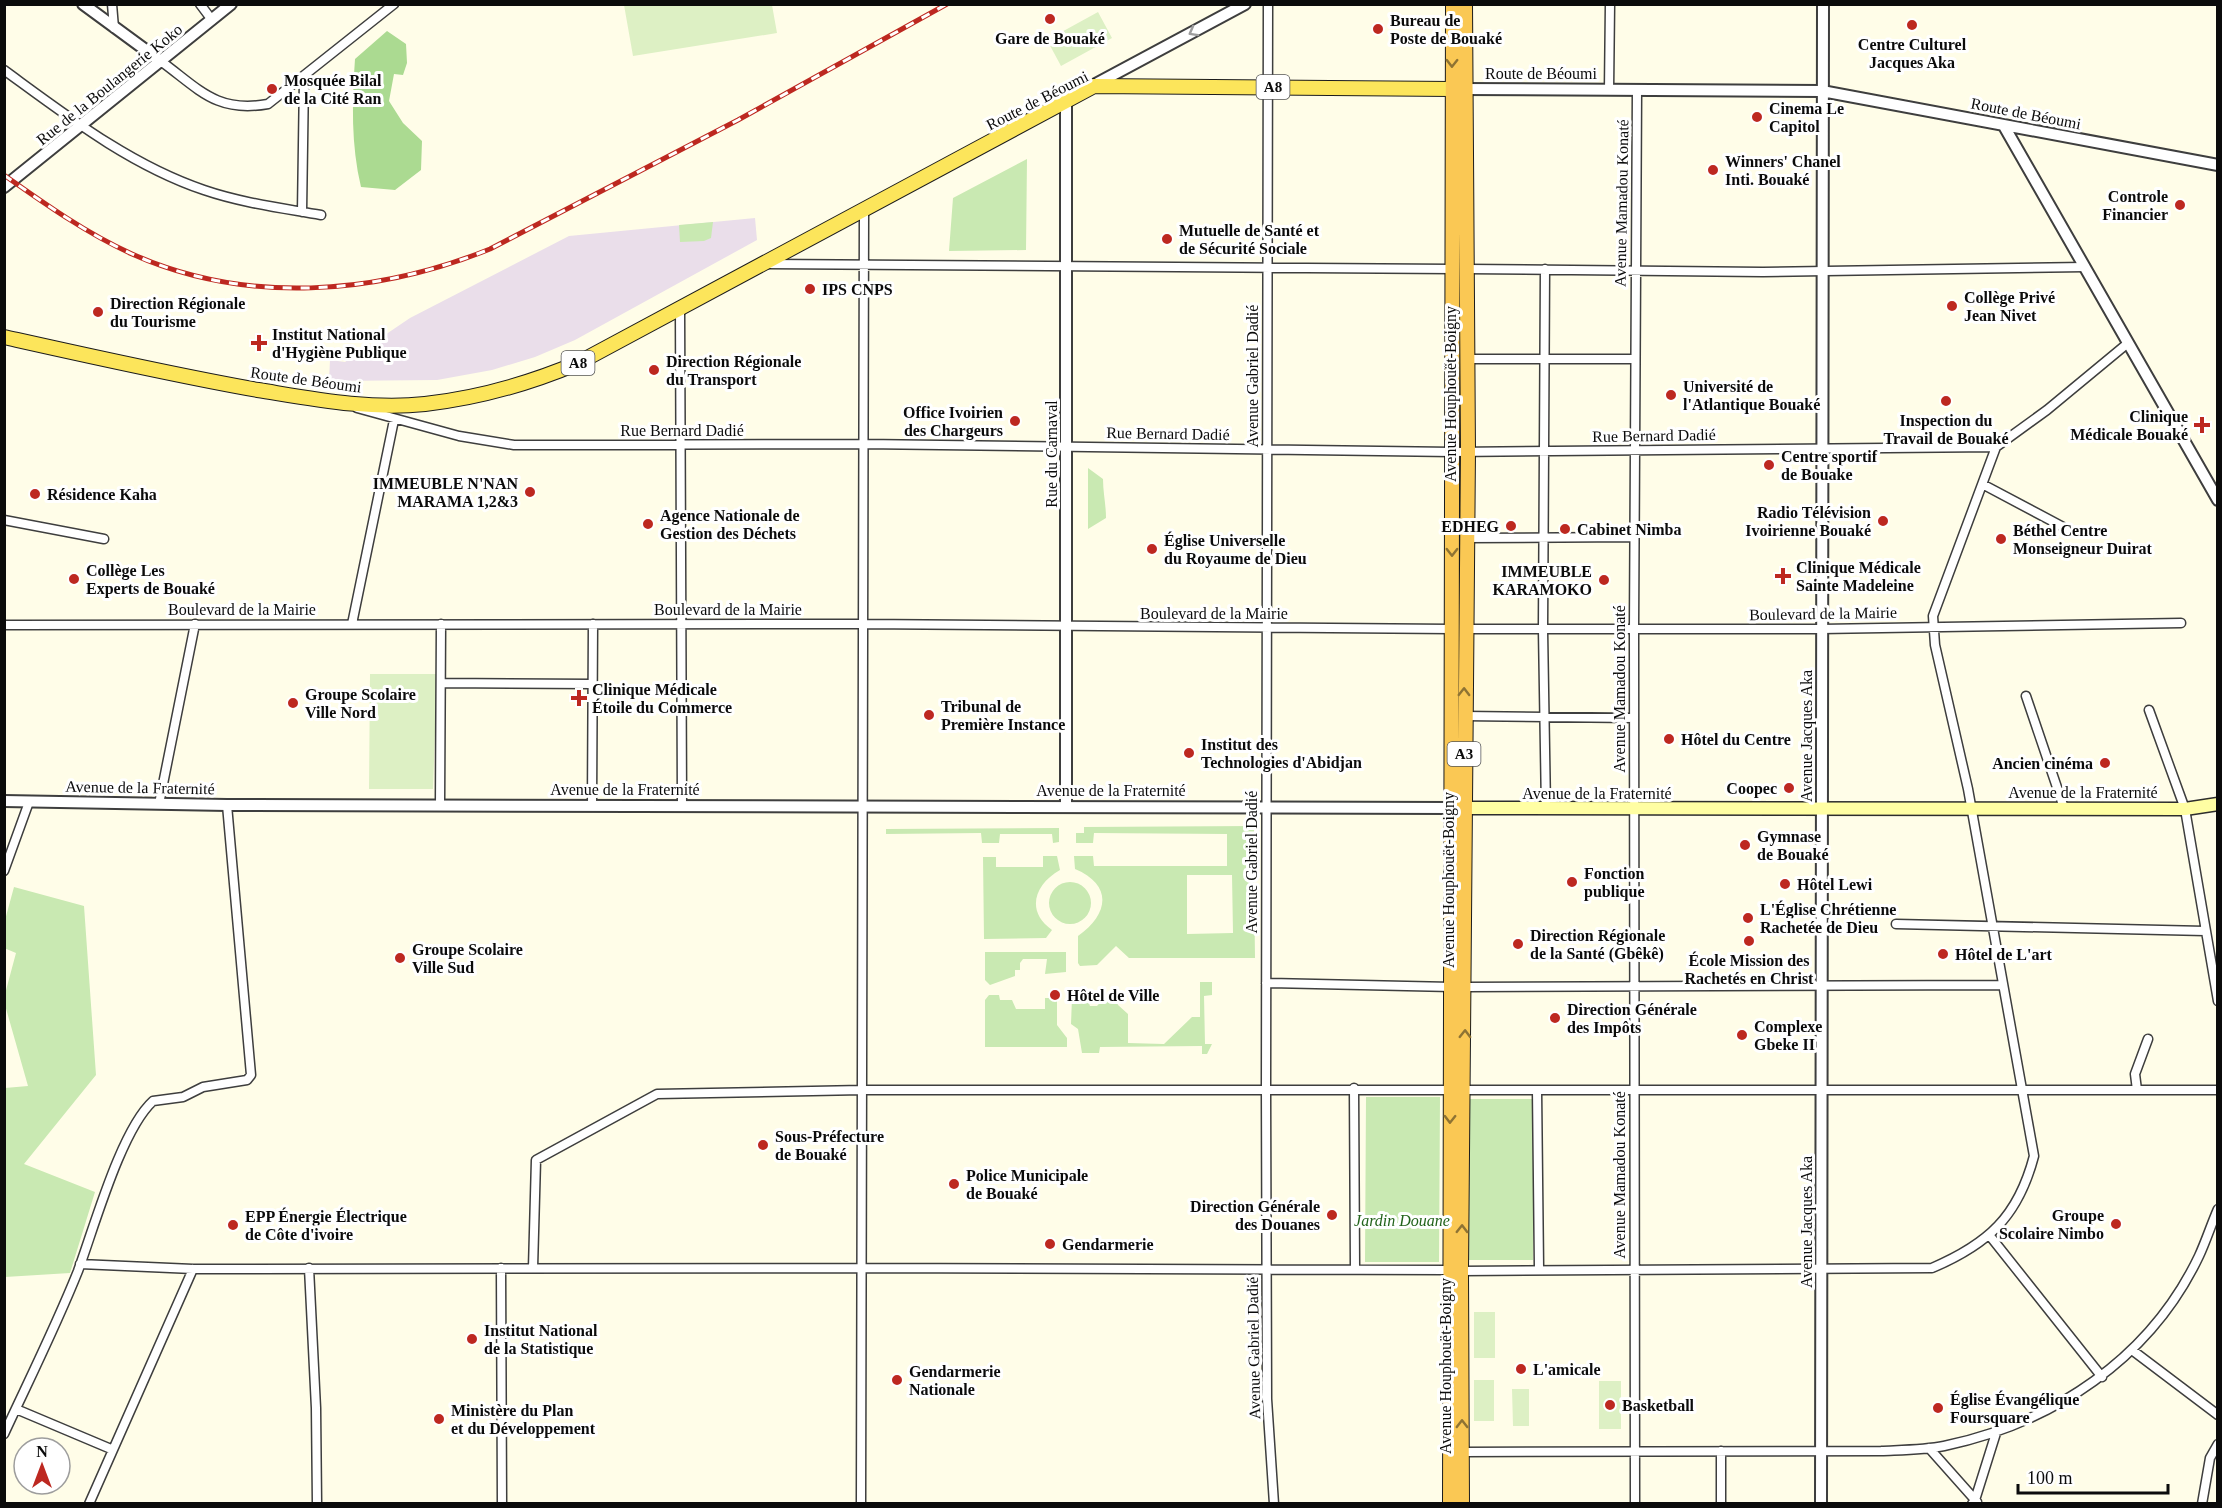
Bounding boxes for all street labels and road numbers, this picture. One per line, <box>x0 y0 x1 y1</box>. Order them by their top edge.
street label: Rue de la Boulangerie Koko <box>33 20 186 149</box>
street label: Route de Béoumi <box>1485 65 1598 82</box>
street label: Route de Béoumi <box>983 67 1091 133</box>
road number: A8 <box>1256 75 1290 99</box>
street label: Route de Béoumi <box>1969 94 2083 133</box>
street label: Avenue Mamadou Konaté <box>1612 119 1631 287</box>
street label: Avenue Gabriel Dadié <box>1244 305 1261 447</box>
street label: Avenue Houphouët-Boigny <box>1442 306 1460 482</box>
road number: A8 <box>562 351 594 375</box>
street label: Route de Béoumi <box>249 363 363 396</box>
street label: Rue du Carnaval <box>1043 400 1060 508</box>
street label: Rue Bernard Dadié <box>620 422 744 439</box>
street label: Rue Bernard Dadié <box>1106 424 1230 443</box>
street label: Rue Bernard Dadié <box>1592 426 1716 445</box>
street label: Boulevard de la Mairie <box>168 601 316 618</box>
street label: Boulevard de la Mairie <box>654 601 802 618</box>
street label: Boulevard de la Mairie <box>1749 604 1897 623</box>
street label: Boulevard de la Mairie <box>1140 605 1288 622</box>
street label: Avenue Mamadou Konaté <box>1611 605 1628 773</box>
street label: Avenue Jacques Aka <box>1798 670 1816 802</box>
road number: A3 <box>1448 742 1480 766</box>
street label: Avenue de la Fraternité <box>65 778 215 797</box>
street label: Avenue de la Fraternité <box>550 781 700 798</box>
street label: Avenue de la Fraternité <box>1036 782 1186 799</box>
street label: Avenue de la Fraternité <box>2008 784 2158 801</box>
street label: Avenue de la Fraternité <box>1522 785 1672 802</box>
street label: Avenue Gabriel Dadié <box>1243 791 1260 933</box>
street label: Avenue Houphouët-Boigny <box>1440 792 1458 968</box>
street label: Avenue Mamadou Konaté <box>1611 1091 1628 1259</box>
street label: Avenue Jacques Aka <box>1798 1156 1816 1288</box>
street label: Avenue Gabriel Dadié <box>1244 1276 1263 1420</box>
street label: Avenue Houphouët-Boigny <box>1437 1278 1455 1454</box>

